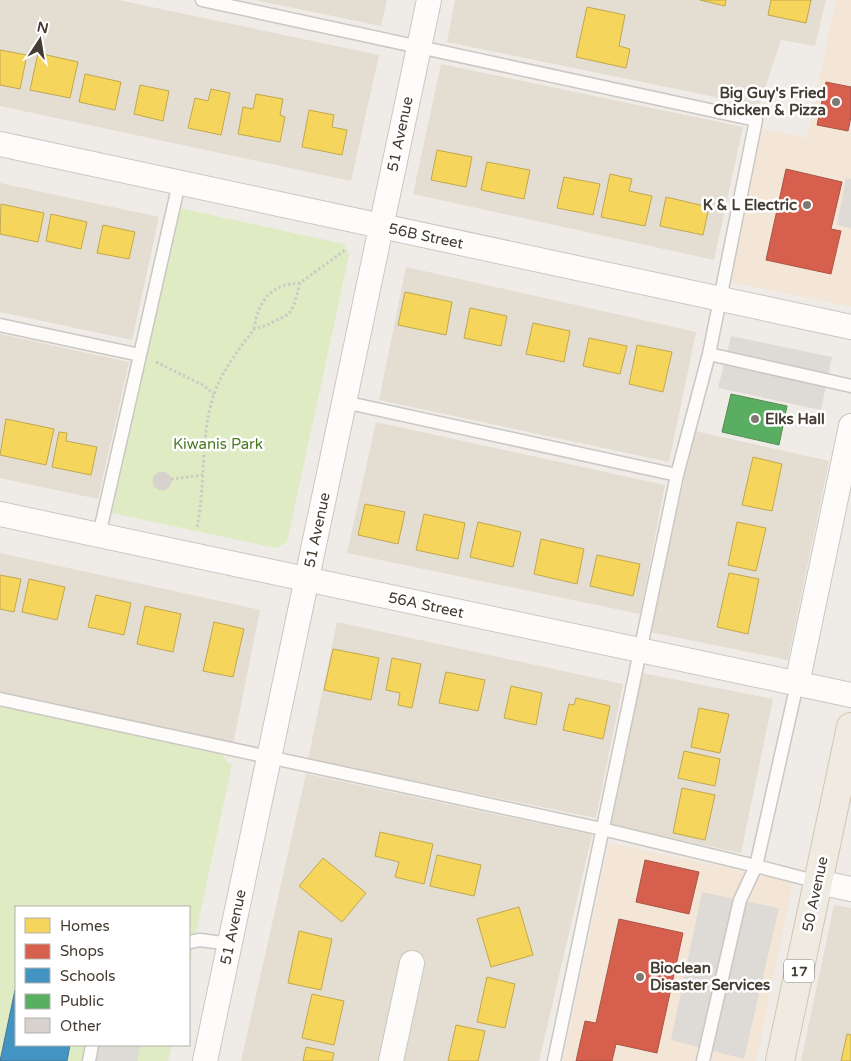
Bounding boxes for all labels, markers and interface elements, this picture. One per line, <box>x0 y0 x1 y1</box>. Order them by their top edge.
north arrow <box>15 15 65 65</box>
text: N <box>35 18 50 37</box>
place label: Big Guy's Fried Chicken & Pizza <box>713 84 826 119</box>
street label: 51 Avenue <box>383 95 417 173</box>
marker: Big Guy's Fried Chicken & Pizza <box>830 96 842 108</box>
place label: K & L Electric <box>703 196 797 214</box>
marker: K & L Electric <box>801 199 813 211</box>
street label: 56B Street <box>387 219 465 253</box>
place label: Elks Hall <box>765 410 825 428</box>
marker: Elks Hall <box>749 413 761 425</box>
park label: Kiwanis Park <box>173 435 263 453</box>
street label: 51 Avenue <box>300 491 334 569</box>
street label: 56A Street <box>387 588 466 622</box>
street label: 50 Avenue <box>798 855 832 933</box>
street label: 51 Avenue <box>216 888 250 966</box>
legend <box>15 906 190 1046</box>
text: Homes <box>60 917 110 935</box>
text: Shops <box>60 942 104 960</box>
place label: Bioclean Disaster Services <box>650 959 770 994</box>
road number: 17 <box>784 959 814 982</box>
text: Schools <box>60 967 116 985</box>
marker: Bioclean Disaster Services <box>634 971 646 983</box>
text: Public <box>60 992 104 1010</box>
text: Other <box>60 1017 102 1035</box>

